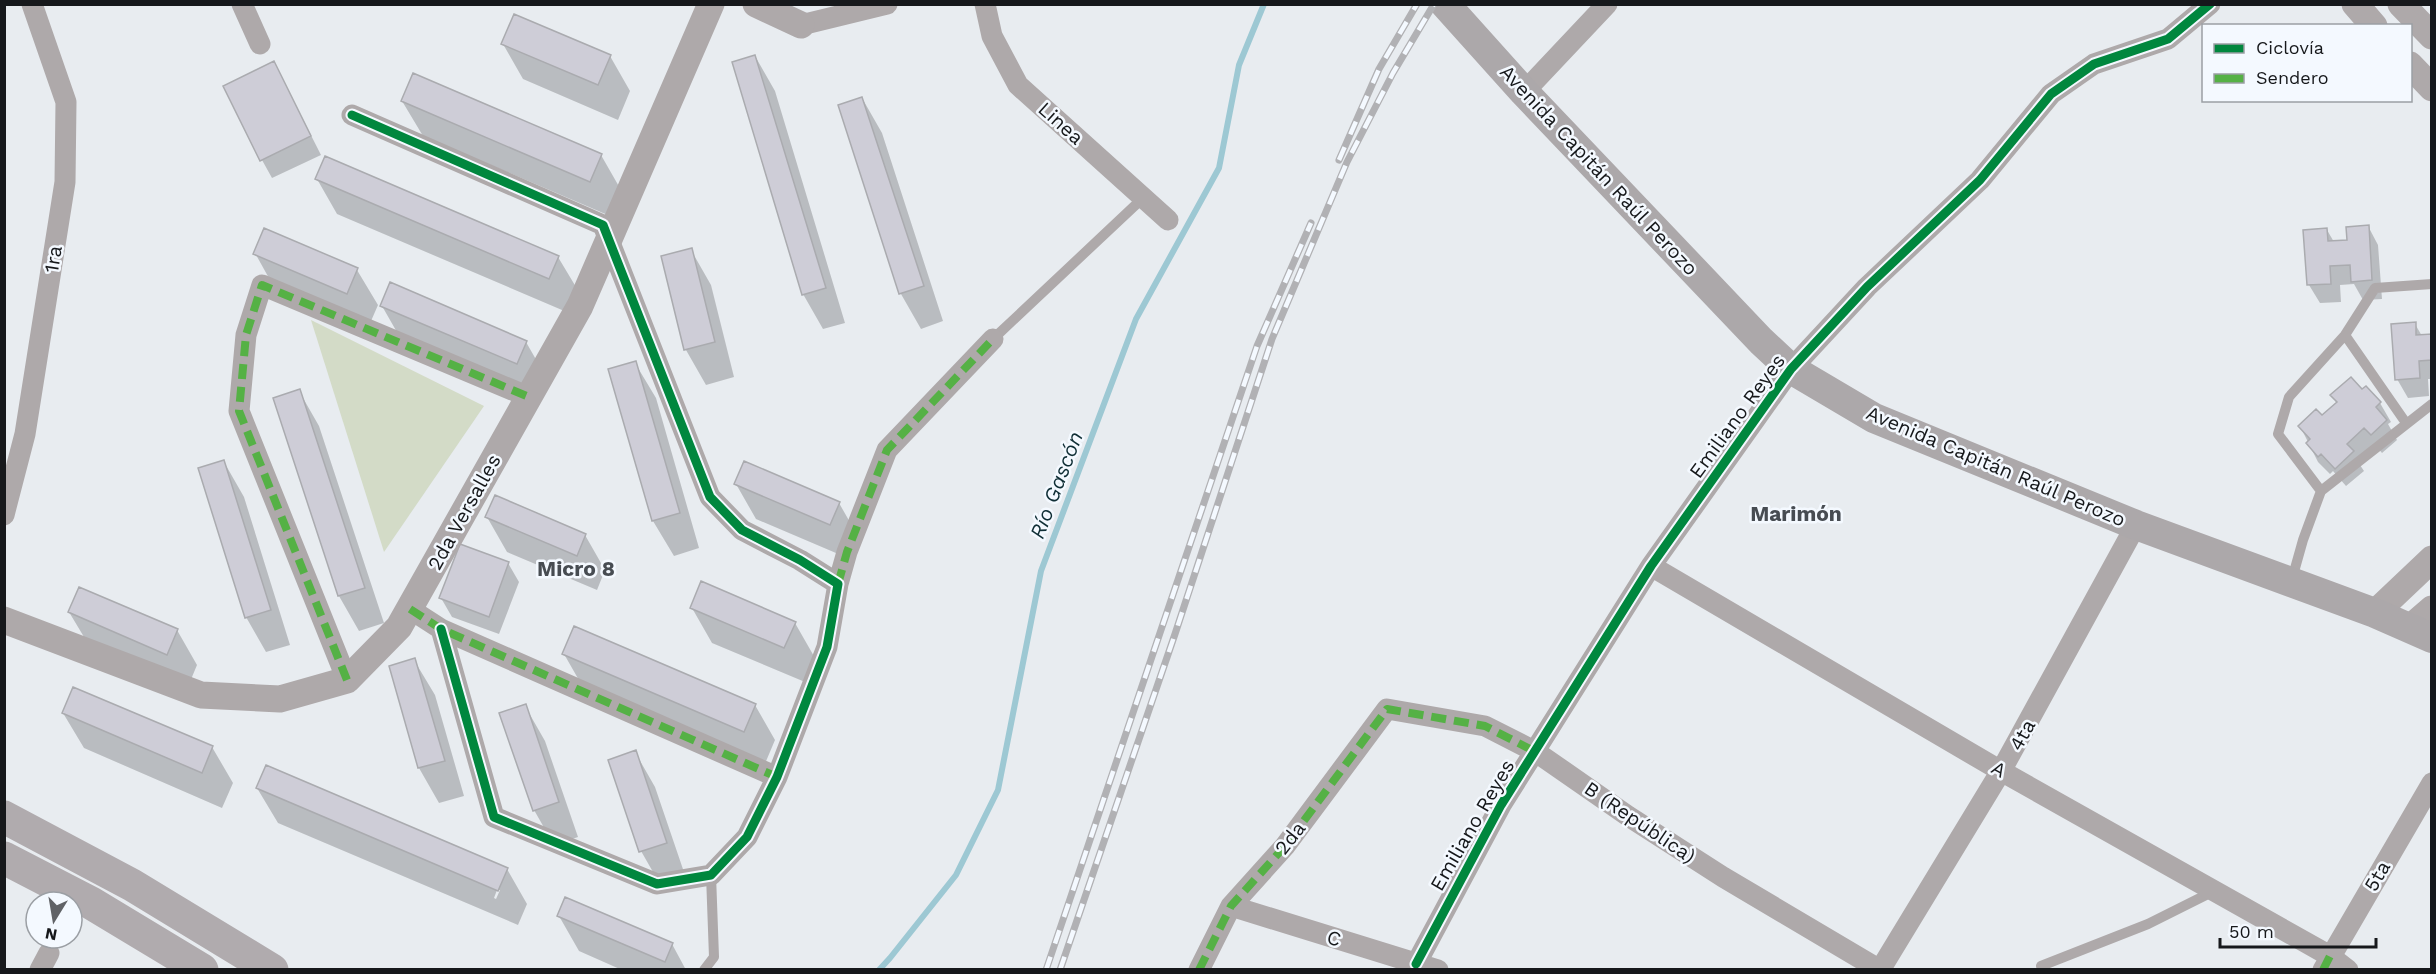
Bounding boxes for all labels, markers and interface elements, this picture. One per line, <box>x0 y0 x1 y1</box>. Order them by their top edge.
legend <box>2202 24 2412 102</box>
text: Ciclovía <box>2256 37 2324 58</box>
street label: Avenida Capitán Raúl Perozo <box>1495 60 1703 280</box>
text: Sendero <box>2256 67 2329 88</box>
street label: Linea <box>1033 97 1089 149</box>
street label: 1ra <box>39 244 67 274</box>
street label: Emiliano Reyes <box>1684 349 1790 483</box>
street label: Avenida Capitán Raúl Perozo <box>1863 400 2129 532</box>
water label: Río Gascón <box>1024 428 1088 542</box>
street label: 2da Versalles <box>422 450 506 574</box>
district label: Marimón <box>1750 501 1842 526</box>
district label: Micro 8 <box>537 556 615 581</box>
street label: 4ta <box>2004 715 2040 755</box>
street label: Emiliano Reyes <box>1425 755 1519 895</box>
street label: A <box>1987 755 2011 783</box>
street label: B (República) <box>1580 776 1700 868</box>
street label: 2da <box>1270 817 1310 859</box>
street label: 5ta <box>2359 856 2395 896</box>
north arrow <box>24 890 84 950</box>
scale bar <box>2220 911 2376 949</box>
text: 50 m <box>2229 921 2274 942</box>
text: N <box>44 924 59 945</box>
street label: C <box>1324 925 1344 951</box>

